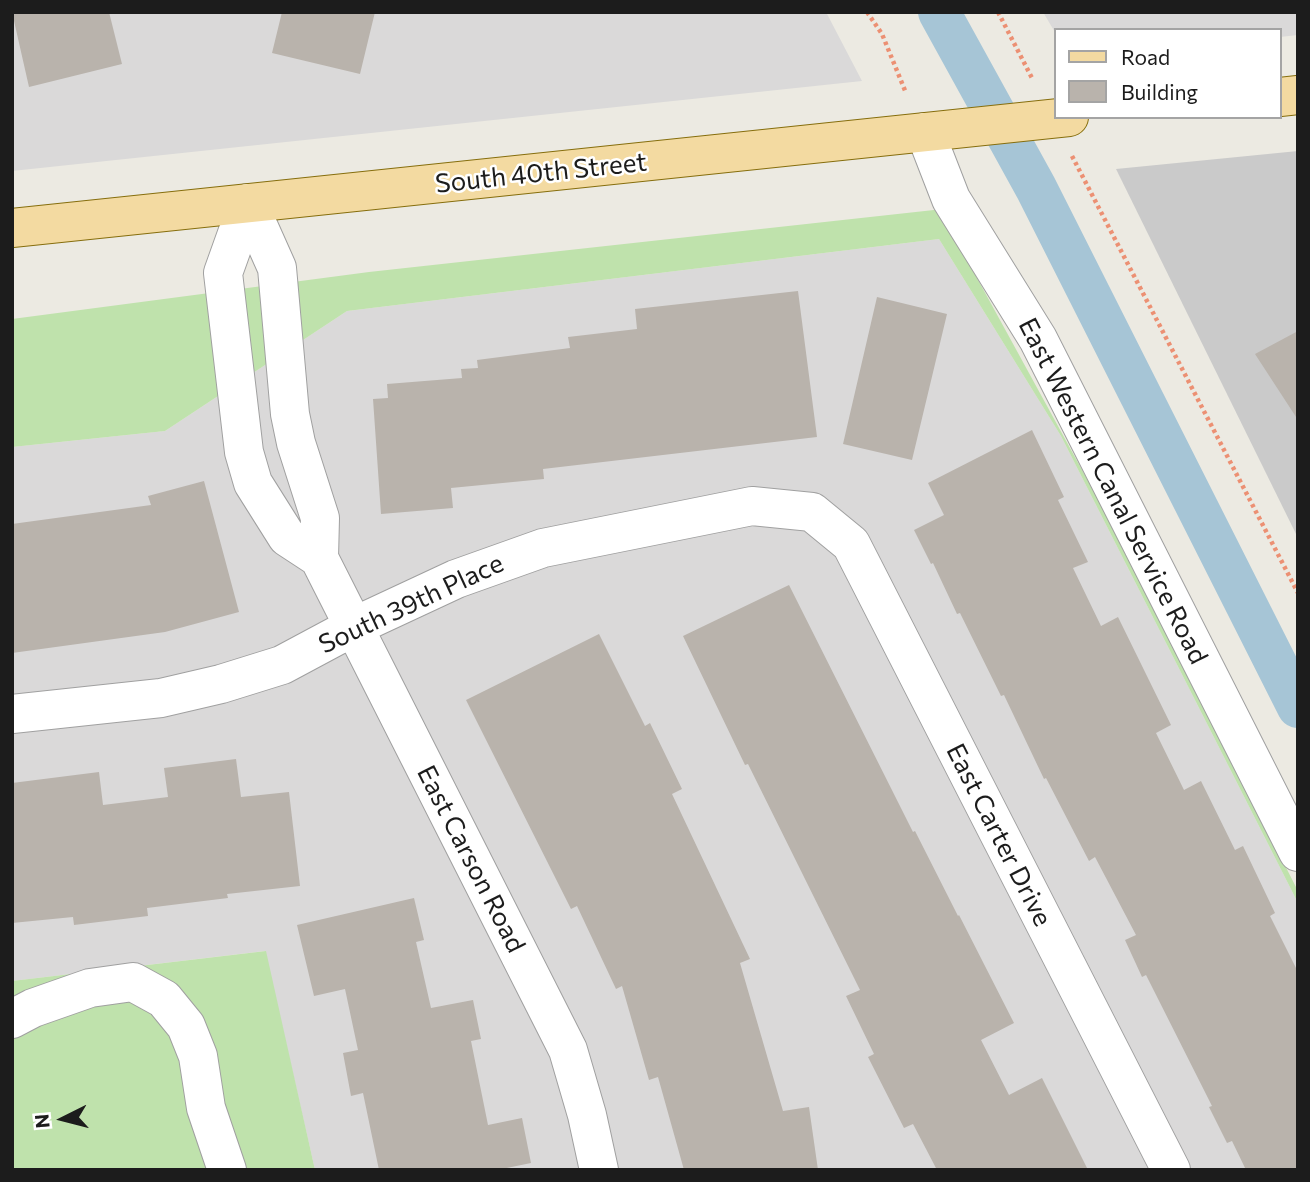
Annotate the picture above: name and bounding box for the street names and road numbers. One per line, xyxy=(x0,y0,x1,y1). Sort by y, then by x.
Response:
street label: South 40th Street xyxy=(434,146,648,200)
street label: East Western Canal Service Road xyxy=(1012,313,1214,669)
street label: South 39th Place xyxy=(314,548,508,660)
street label: East Carter Drive xyxy=(940,739,1058,931)
street label: East Carson Road xyxy=(410,760,532,958)

